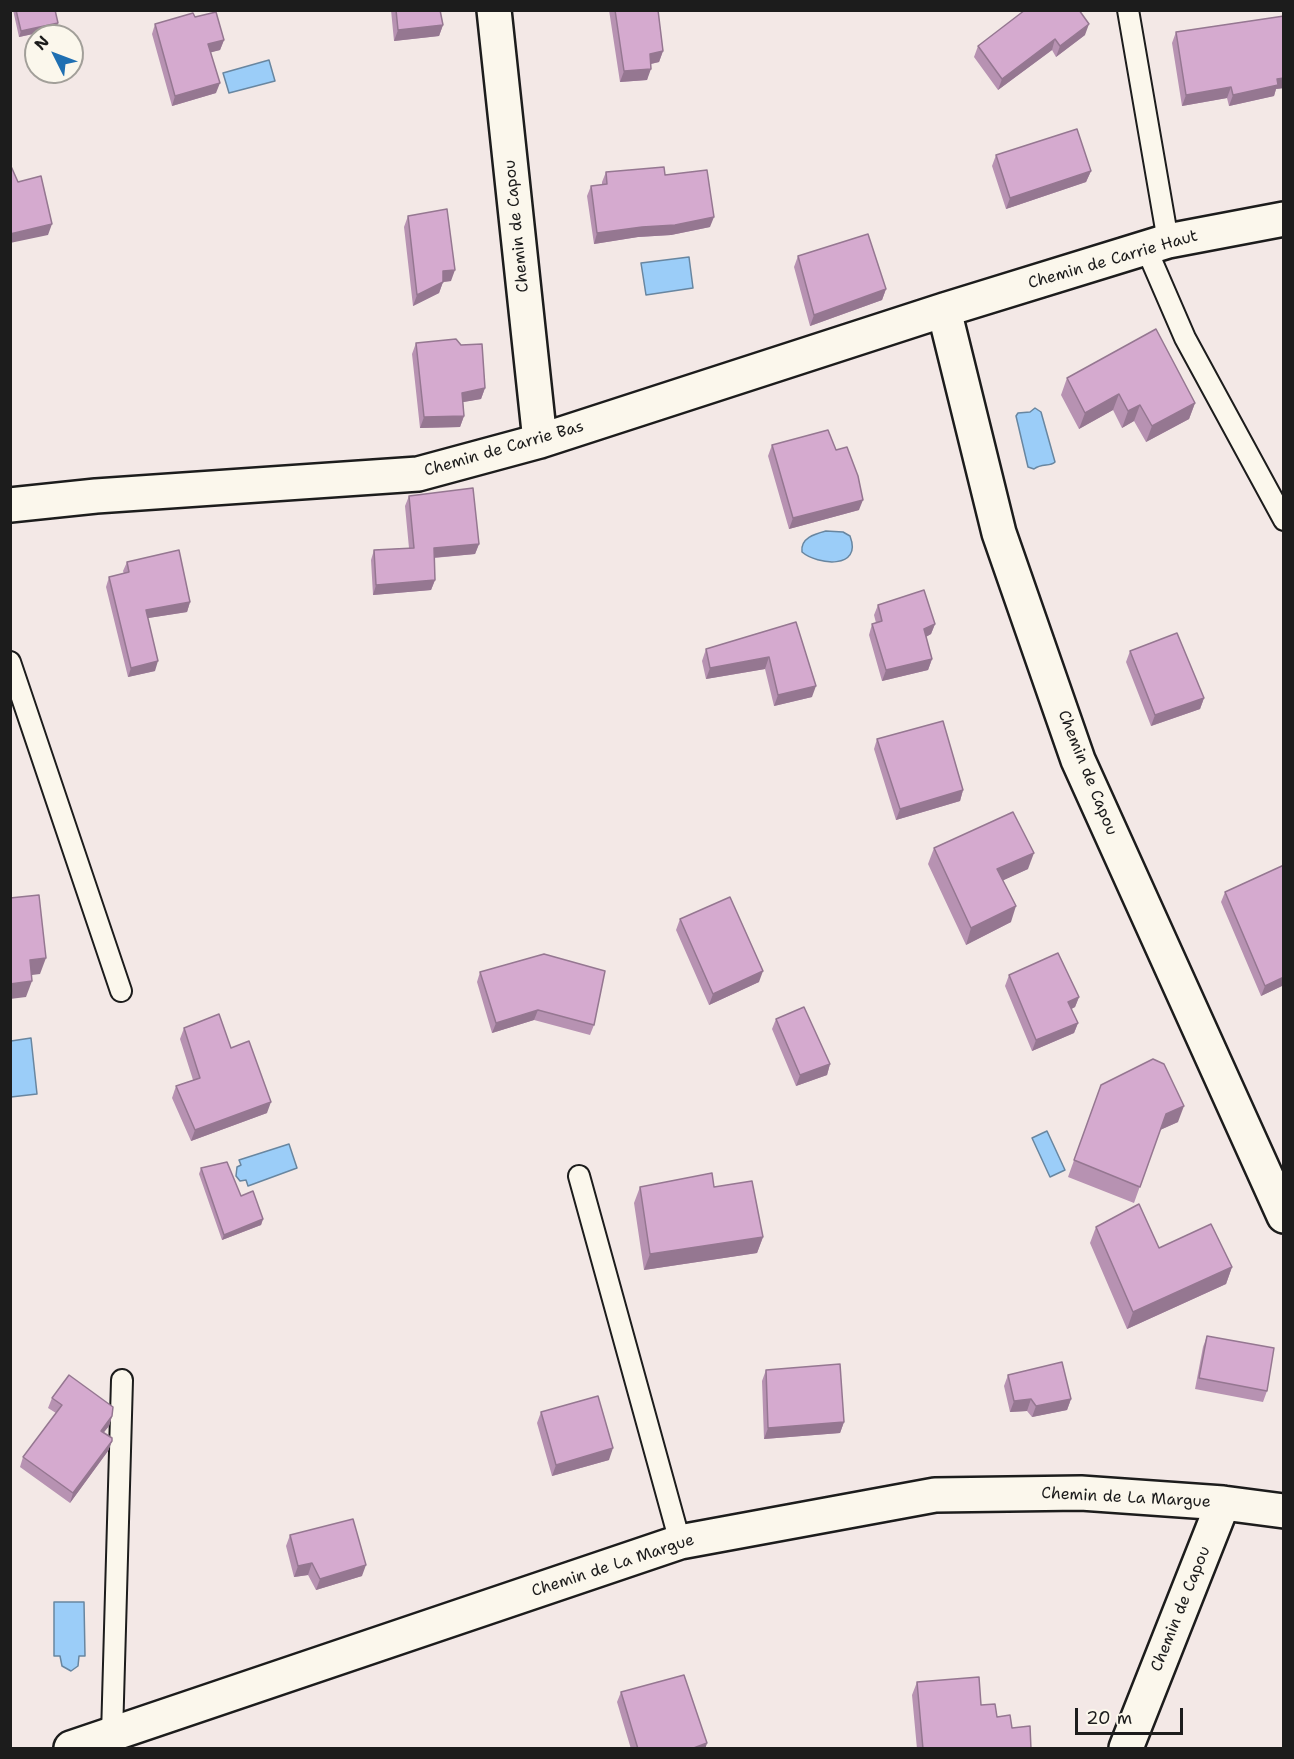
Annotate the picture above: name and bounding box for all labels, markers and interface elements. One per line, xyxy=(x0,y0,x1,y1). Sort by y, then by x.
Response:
north arrow xyxy=(24,24,84,84)
text: N xyxy=(30,31,54,55)
street label: Chemin de Capou xyxy=(500,159,534,293)
street label: Chemin de Carrie Haut xyxy=(1026,227,1200,293)
street label: Chemin de Carrie Bas xyxy=(422,417,586,481)
street label: Chemin de Capou xyxy=(1053,708,1121,838)
street label: Chemin de La Margue xyxy=(1041,1484,1211,1512)
street label: Chemin de La Margue xyxy=(529,1531,697,1601)
street label: Chemin de Capou xyxy=(1147,1544,1215,1674)
scale bar xyxy=(1078,1696,1186,1734)
text: 20 m xyxy=(1086,1706,1132,1730)

